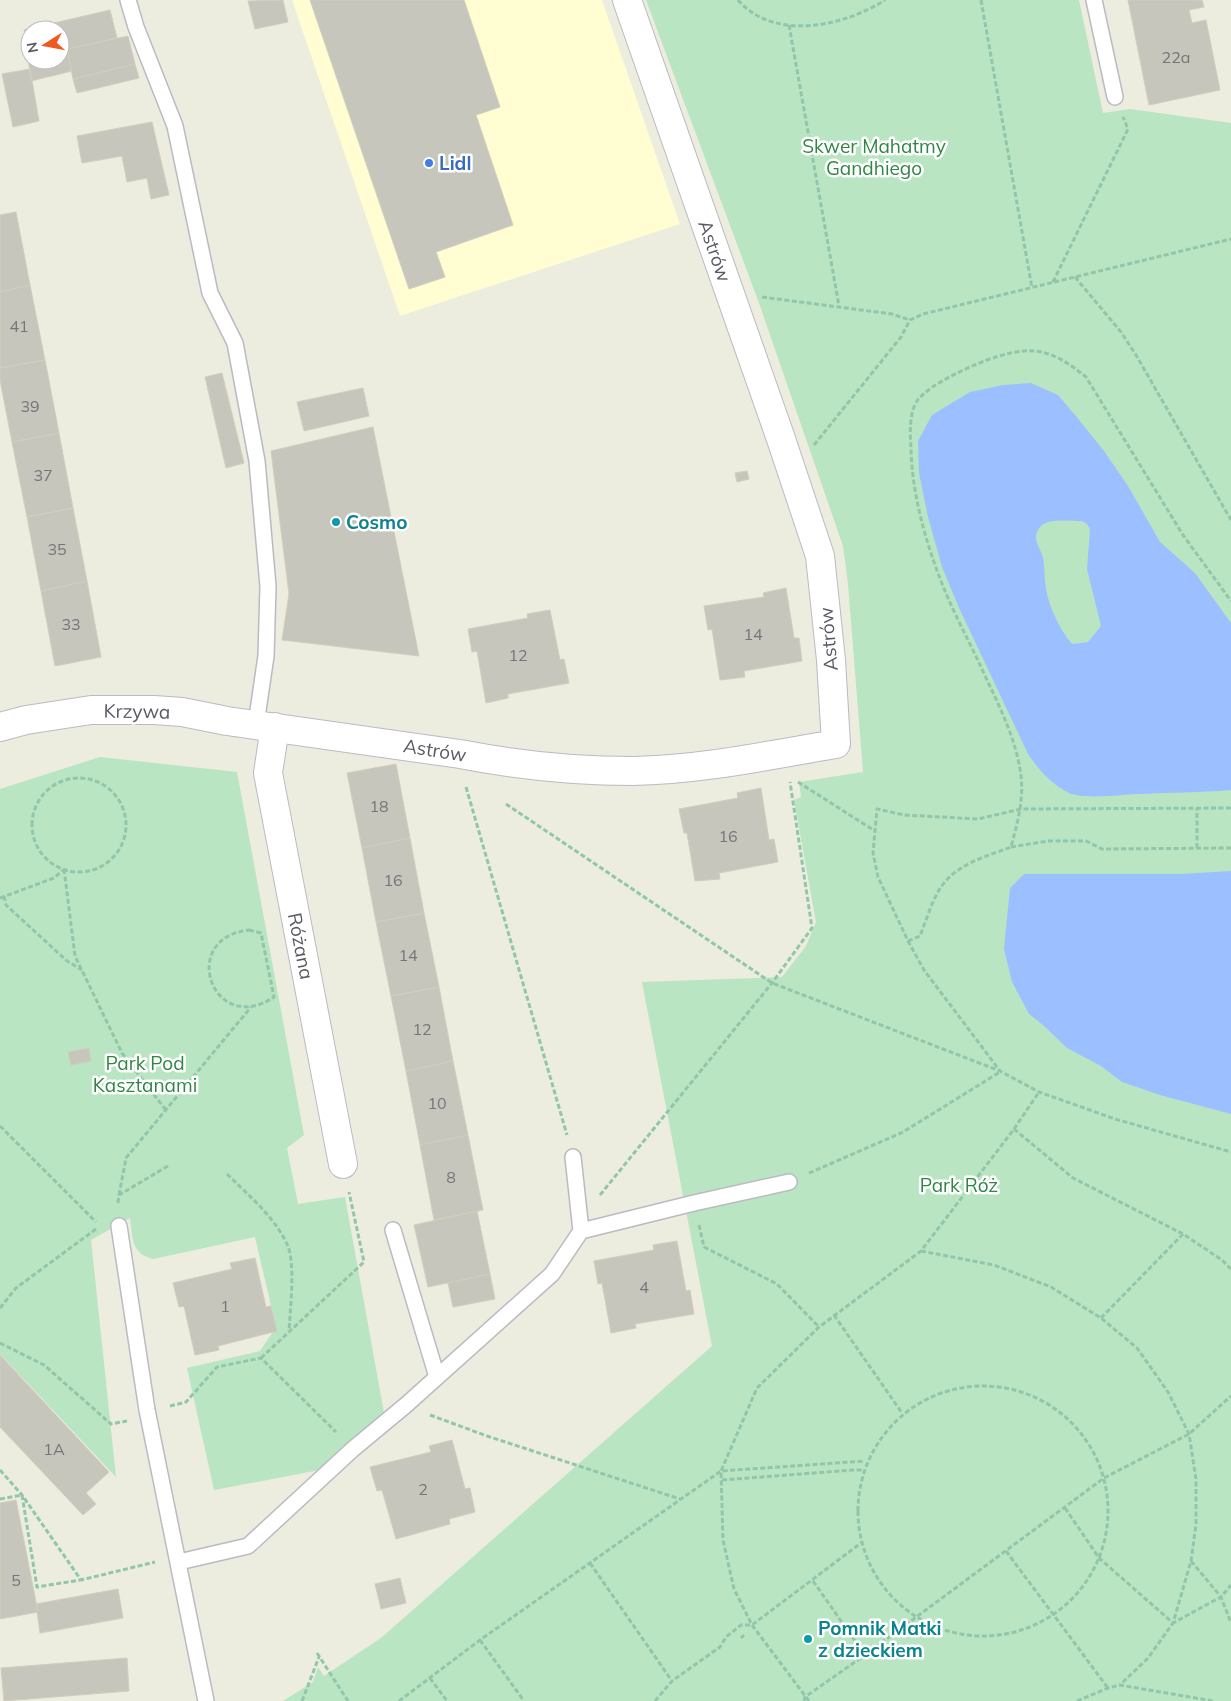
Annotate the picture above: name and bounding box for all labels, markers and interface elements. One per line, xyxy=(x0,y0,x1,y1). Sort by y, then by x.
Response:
north arrow xyxy=(20,20,70,70)
text: N xyxy=(22,41,42,54)
house number: 22a xyxy=(1162,47,1190,67)
park label: Skwer Mahatmy Gandhiego xyxy=(802,134,946,180)
place label: Lidl xyxy=(439,151,471,175)
marker: Lidl xyxy=(423,157,435,169)
street label: Astrów xyxy=(693,217,737,285)
house number: 41 xyxy=(9,316,29,336)
house number: 39 xyxy=(20,396,40,416)
house number: 37 xyxy=(33,465,53,485)
place label: Cosmo xyxy=(346,510,407,534)
marker: Cosmo xyxy=(330,516,342,528)
house number: 35 xyxy=(47,539,67,559)
street label: Astrów xyxy=(813,606,843,672)
house number: 33 xyxy=(61,614,81,634)
house number: 14 xyxy=(743,624,763,644)
house number: 12 xyxy=(508,645,528,665)
street label: Krzywa xyxy=(103,698,171,724)
street label: Astrów xyxy=(402,733,468,767)
house number: 18 xyxy=(369,796,389,816)
house number: 16 xyxy=(718,826,738,846)
house number: 16 xyxy=(383,870,403,890)
street label: Różana xyxy=(283,911,319,981)
house number: 14 xyxy=(398,945,418,965)
house number: 12 xyxy=(412,1019,432,1039)
park label: Park Pod Kasztanami xyxy=(93,1051,197,1097)
house number: 10 xyxy=(427,1093,447,1113)
house number: 8 xyxy=(446,1167,456,1187)
park label: Park Róż xyxy=(920,1173,998,1197)
house number: 4 xyxy=(639,1277,649,1297)
house number: 1 xyxy=(220,1296,230,1316)
house number: 1A xyxy=(43,1439,65,1459)
house number: 2 xyxy=(418,1479,428,1499)
house number: 5 xyxy=(11,1570,21,1590)
place label: Pomnik Matki z dzieckiem xyxy=(818,1616,942,1662)
marker: Pomnik Matki z dzieckiem xyxy=(802,1633,814,1645)

